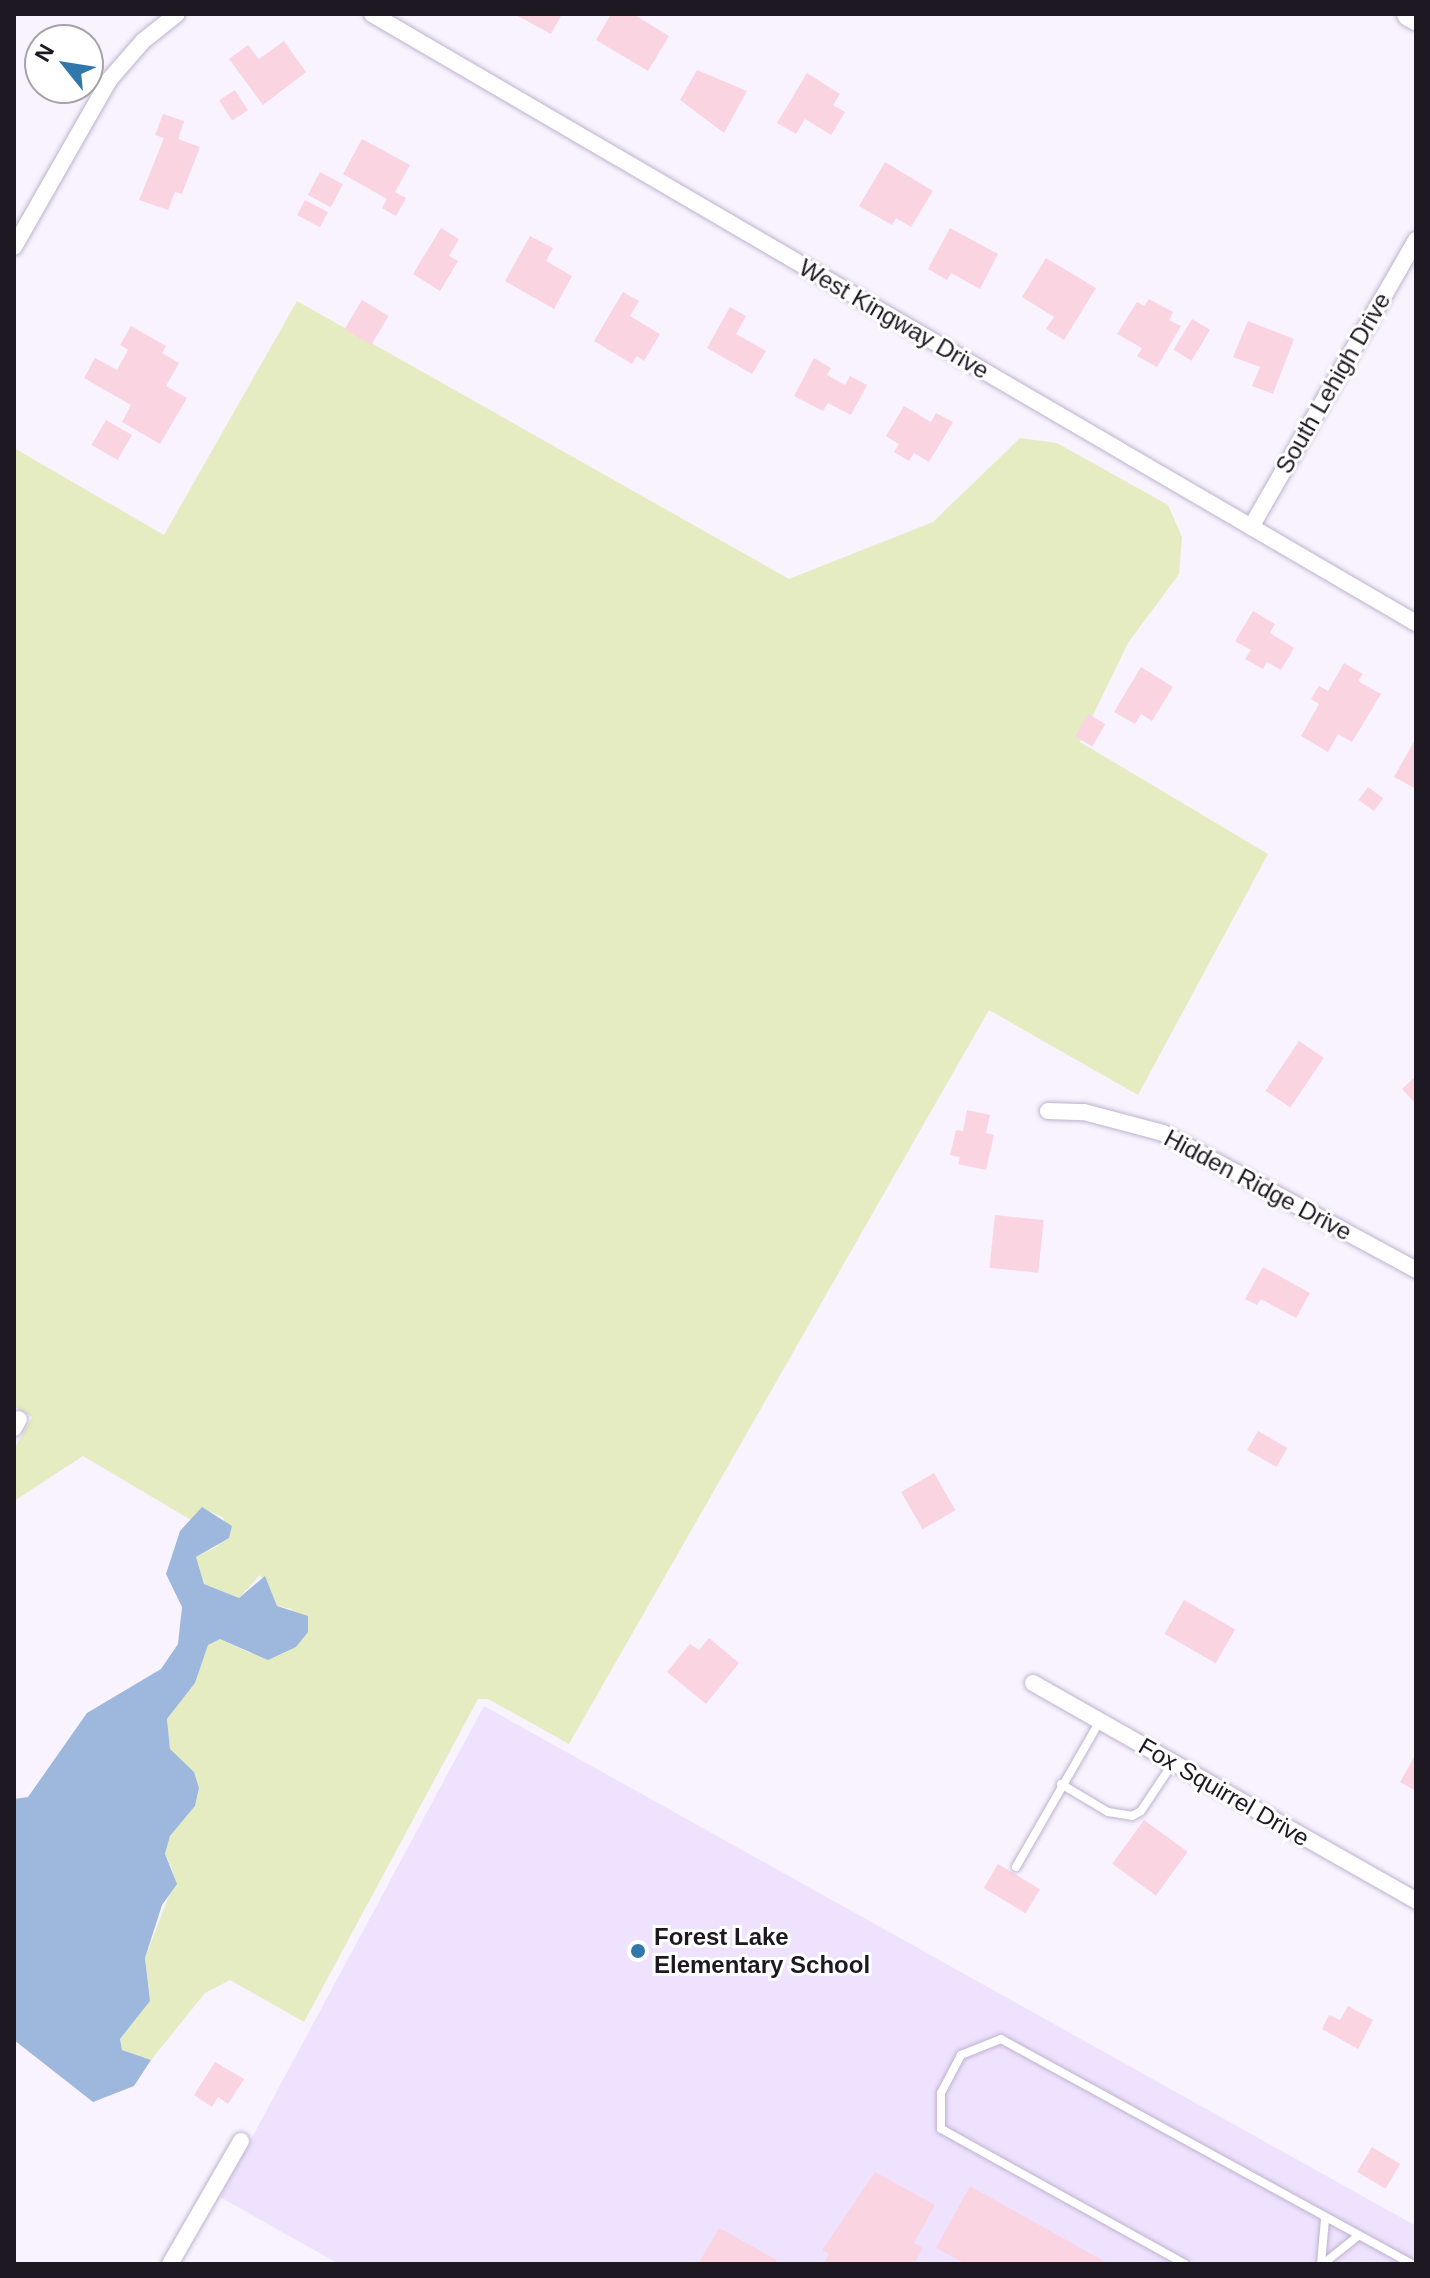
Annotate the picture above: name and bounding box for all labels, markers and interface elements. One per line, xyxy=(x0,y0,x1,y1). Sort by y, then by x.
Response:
north arrow xyxy=(24,24,104,104)
text: N xyxy=(30,40,59,66)
street label: West Kingway Drive xyxy=(794,253,994,385)
street label: South Lehigh Drive xyxy=(1269,287,1397,479)
street label: Hidden Ridge Drive xyxy=(1159,1123,1357,1247)
street label: Fox Squirrel Drive xyxy=(1134,1732,1314,1852)
place label: Forest Lake Elementary School xyxy=(654,1923,870,1979)
marker: Forest Lake Elementary School xyxy=(629,1942,647,1960)

